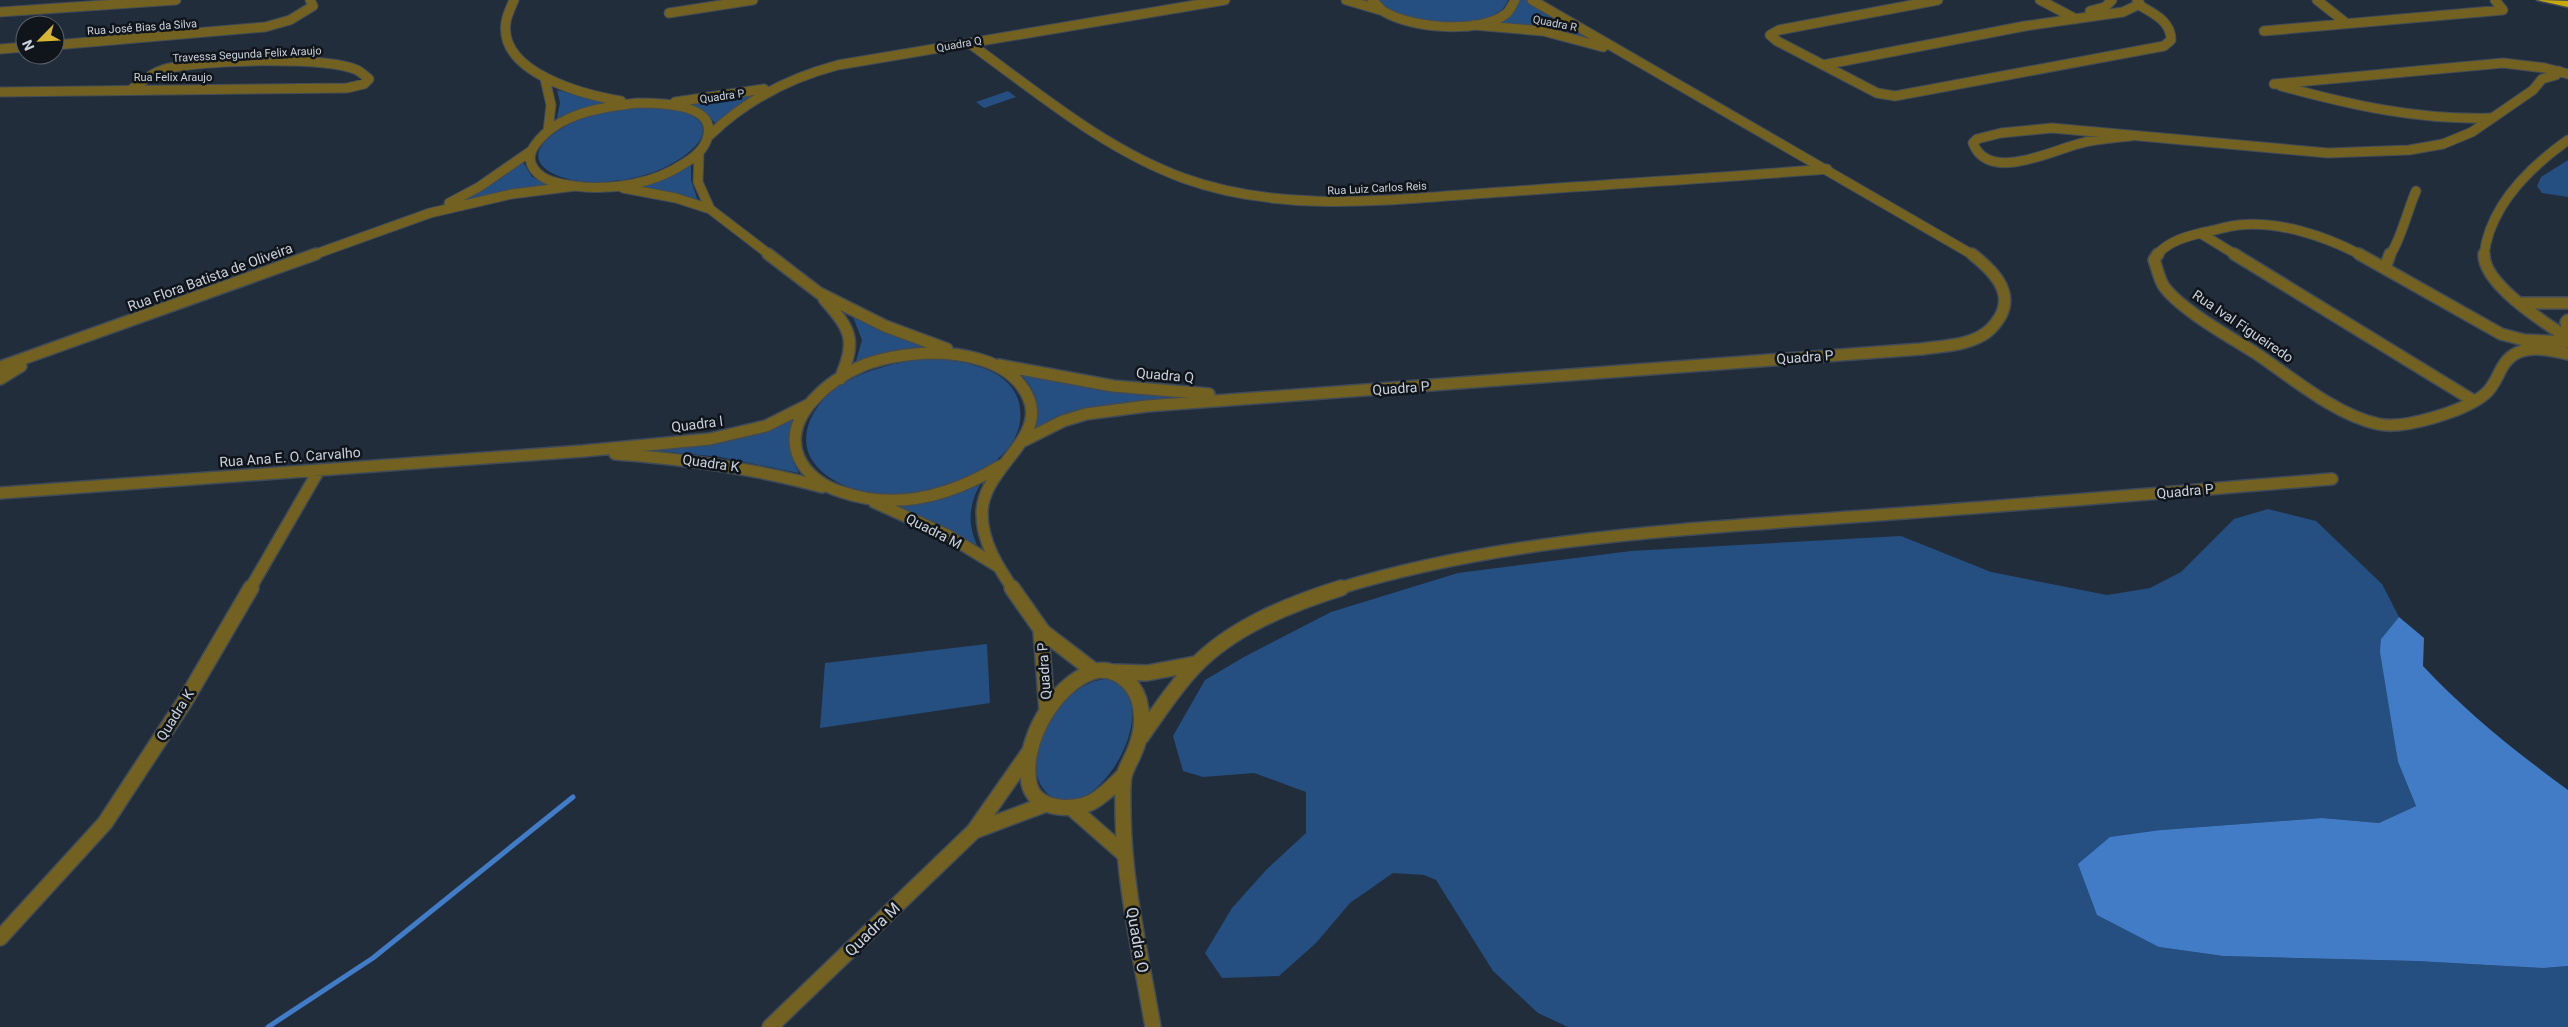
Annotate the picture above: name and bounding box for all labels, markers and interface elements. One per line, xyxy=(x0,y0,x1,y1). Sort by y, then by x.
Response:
street label: Quadra R xyxy=(1532,13,1578,34)
north arrow xyxy=(15,15,65,65)
street label: Rua José Bias da Silva xyxy=(87,17,197,38)
street label: Quadra Q xyxy=(935,34,983,55)
text: N xyxy=(19,38,37,53)
street label: Travessa Segunda Felix Araujo xyxy=(172,44,322,65)
street label: Rua Felix Araujo xyxy=(134,71,212,84)
street label: Quadra P xyxy=(699,87,745,106)
street label: Rua Luiz Carlos Reis xyxy=(1327,179,1427,198)
street label: Rua Flora Batista de Oliveira xyxy=(125,240,295,314)
street label: Rua Ival Figueiredo xyxy=(2190,286,2296,366)
street label: Quadra P xyxy=(1776,347,1834,367)
street label: Quadra Q xyxy=(1135,365,1195,385)
street label: Quadra P xyxy=(1372,378,1430,398)
street label: Quadra l xyxy=(670,413,724,435)
street label: Rua Ana E. O. Carvalho xyxy=(219,444,361,470)
street label: Quadra K xyxy=(682,451,741,475)
street label: Quadra P xyxy=(2156,481,2214,501)
street label: Quadra M xyxy=(903,510,965,552)
street label: Quadra P xyxy=(1034,642,1054,700)
street label: Quadra K xyxy=(153,686,197,743)
street label: Quadra M xyxy=(841,898,904,960)
street label: Quadra O xyxy=(1122,906,1153,974)

